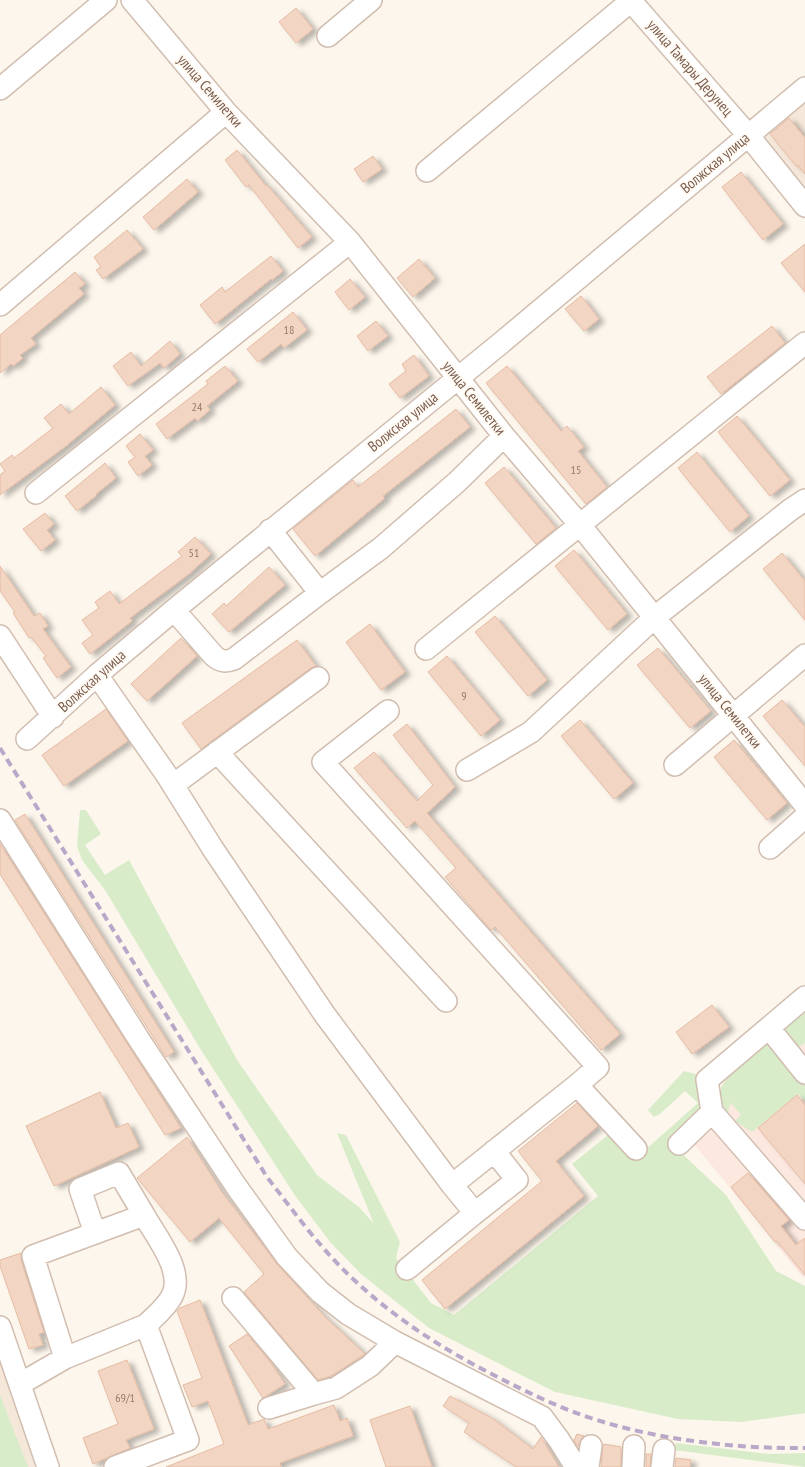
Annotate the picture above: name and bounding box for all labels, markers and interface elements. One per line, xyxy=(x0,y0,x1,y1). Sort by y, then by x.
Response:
street label: улица Тамары Дерунец xyxy=(643,16,738,120)
street label: улица Семилетки xyxy=(174,50,247,131)
street label: Волжская улица xyxy=(676,128,753,197)
house number: 18 xyxy=(284,322,294,337)
street label: улица Семилетки xyxy=(439,357,510,439)
street label: Волжская улица xyxy=(364,388,441,456)
house number: 24 xyxy=(192,399,203,414)
house number: 15 xyxy=(571,462,581,477)
house number: 51 xyxy=(189,545,199,560)
street label: Волжская улица xyxy=(54,645,129,716)
street label: улица Семилетки xyxy=(695,670,766,752)
house number: 9 xyxy=(461,688,467,703)
house number: 69/1 xyxy=(115,1390,135,1405)

